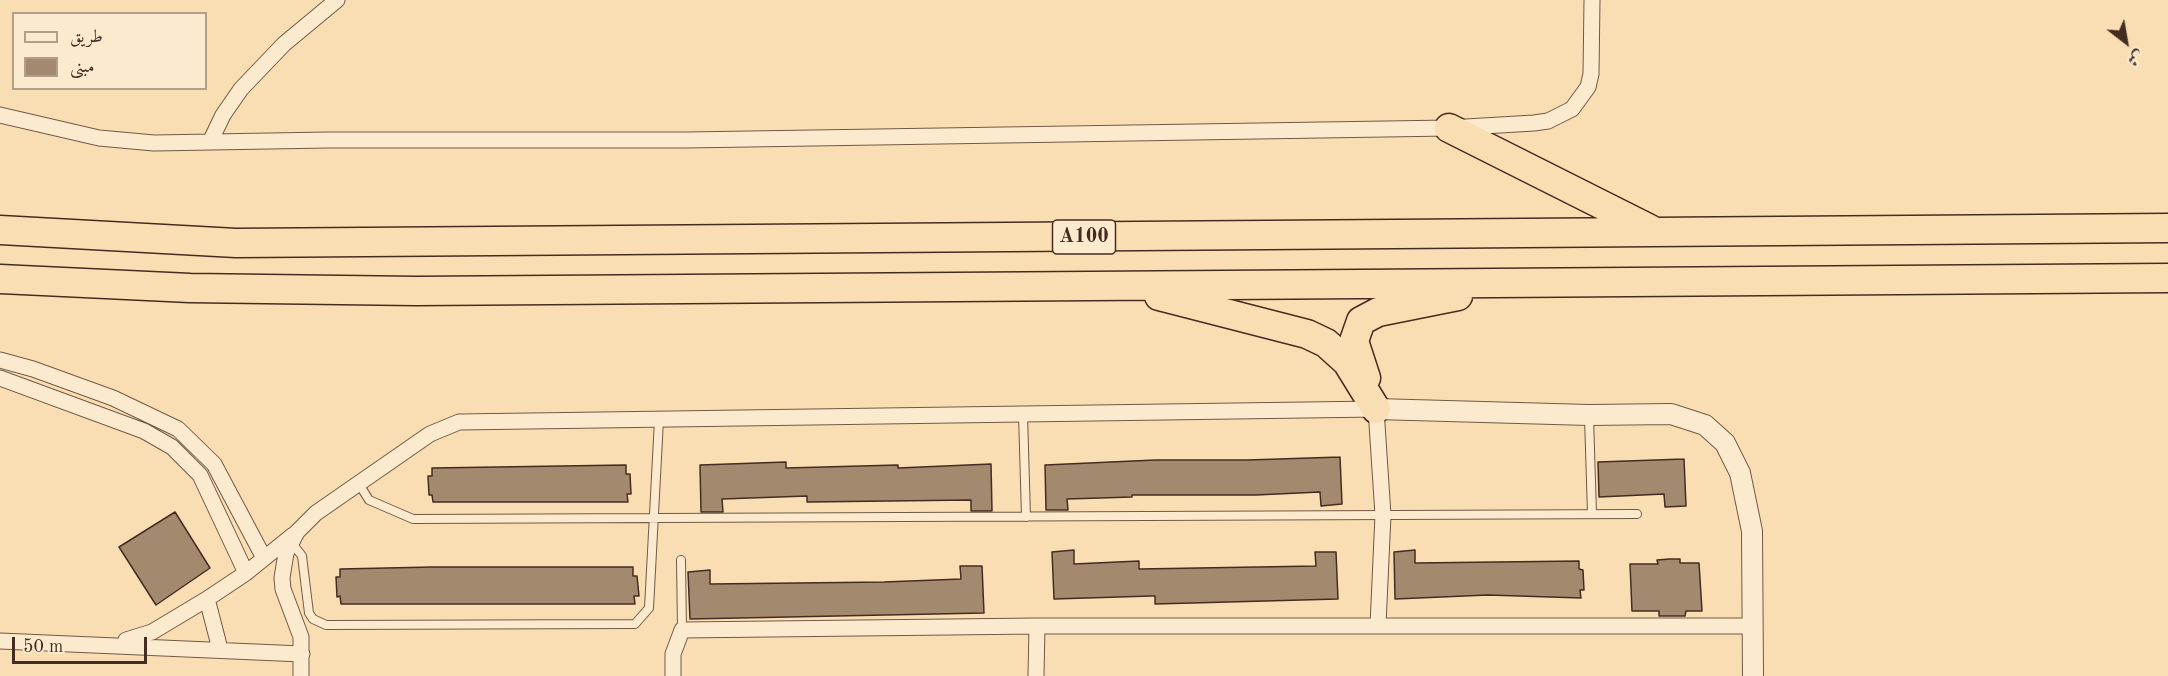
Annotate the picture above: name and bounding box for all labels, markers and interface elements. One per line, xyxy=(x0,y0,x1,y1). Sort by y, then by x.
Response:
legend xyxy=(12,12,207,90)
north arrow xyxy=(2096,12,2156,72)
text: طريق xyxy=(70,28,103,46)
text: ش xyxy=(2124,46,2146,68)
text: مبنى xyxy=(70,58,95,76)
road number: A100 xyxy=(1052,220,1116,254)
scale bar xyxy=(15,625,150,663)
text: 50 m xyxy=(23,638,63,656)

